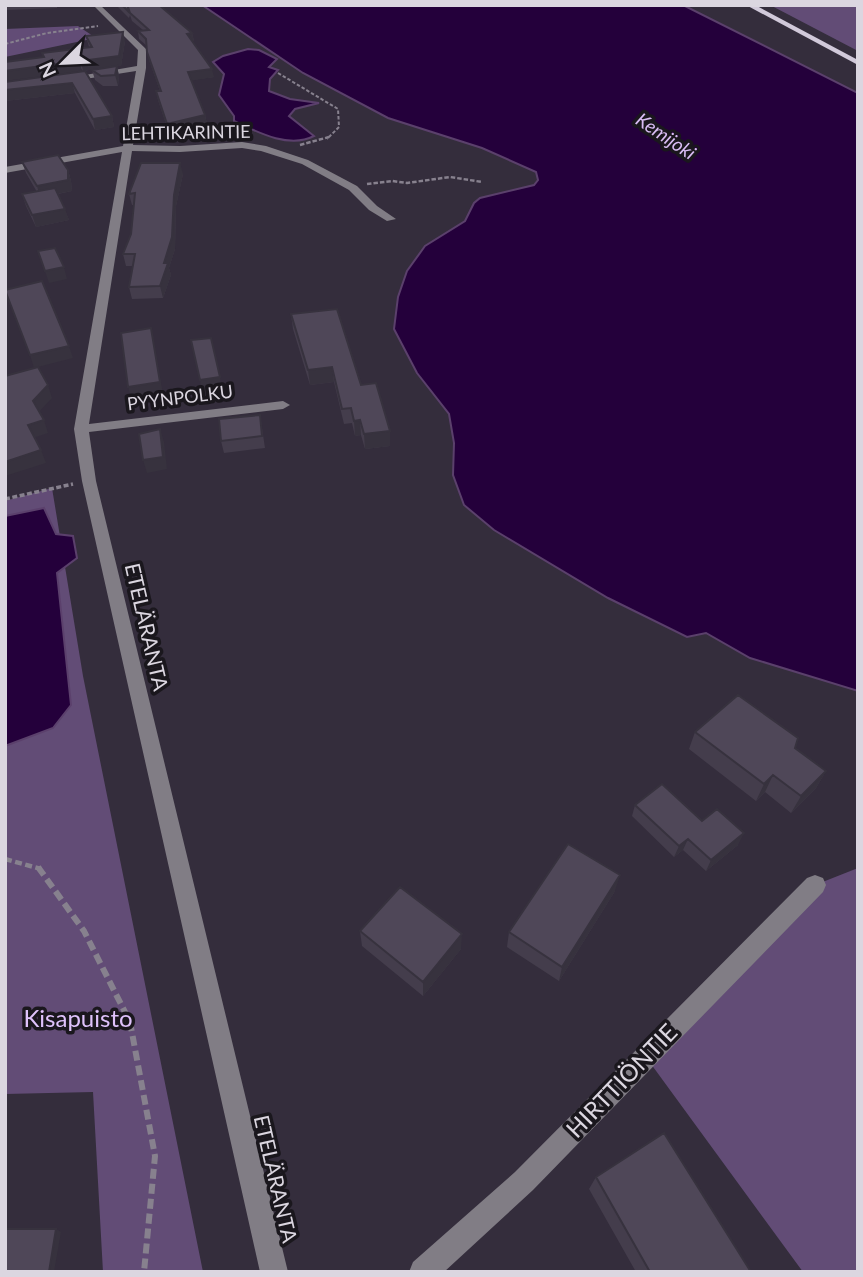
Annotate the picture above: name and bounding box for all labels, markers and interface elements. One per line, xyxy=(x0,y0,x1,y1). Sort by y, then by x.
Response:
north arrow xyxy=(28,28,98,98)
text: N xyxy=(34,59,60,81)
water label: Kemijoki xyxy=(632,107,701,164)
street label: LEHTIKARINTIE xyxy=(121,120,251,144)
street label: PYYNPOLKU xyxy=(126,380,234,414)
street label: ETELÄRANTA xyxy=(121,560,174,694)
park label: Kisapuisto xyxy=(23,1003,133,1032)
street label: HIRTTIÖNTIE xyxy=(559,1017,682,1143)
street label: ETELÄRANTA xyxy=(250,1112,303,1246)

